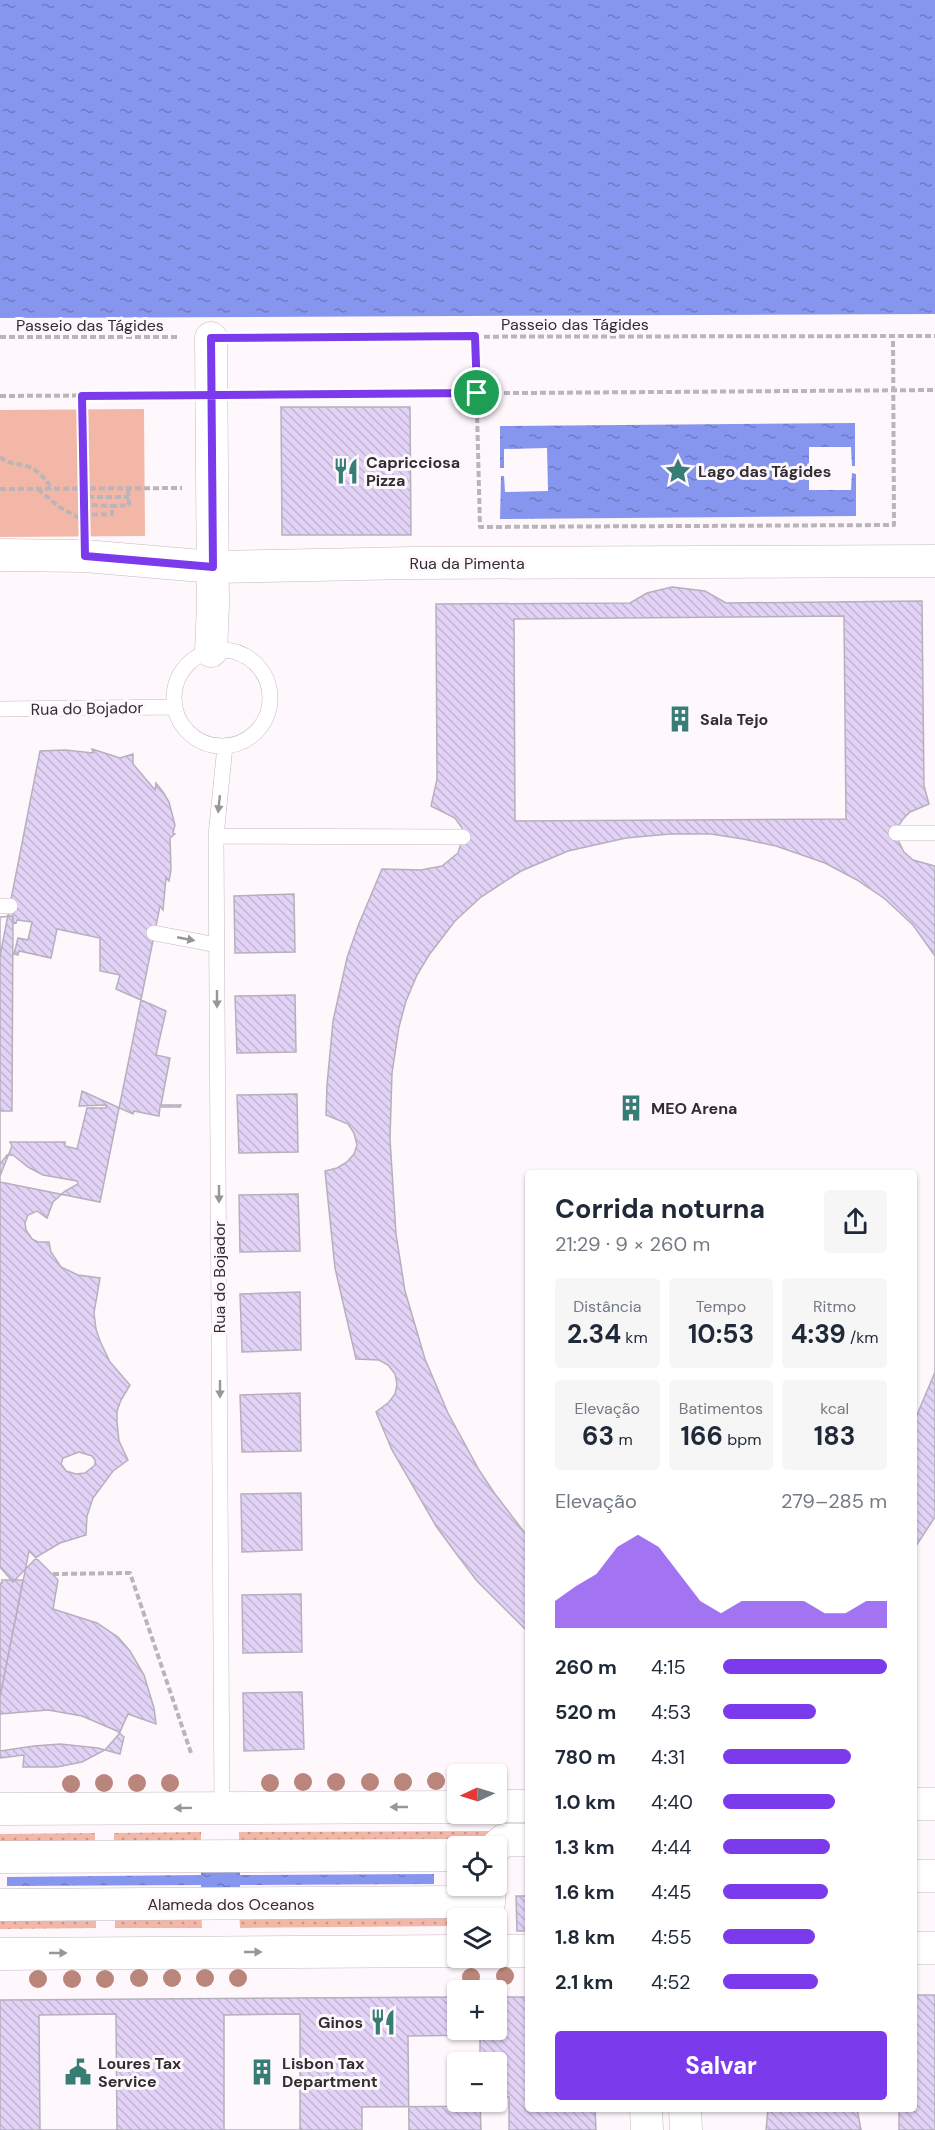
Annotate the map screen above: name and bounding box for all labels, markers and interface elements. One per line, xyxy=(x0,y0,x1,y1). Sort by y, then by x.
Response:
street label: Passeio das Tágides xyxy=(501,314,649,335)
street label: Passeio das Tágides xyxy=(16,315,164,336)
pin xyxy=(451,367,502,418)
icon: arrive xyxy=(460,376,493,409)
place label: Capricciosa Pizza xyxy=(366,452,460,491)
restaurant icon: Capricciosa Pizza xyxy=(331,456,361,486)
place icon: Lago das Tágides xyxy=(663,456,693,486)
place label: Lago das Tágides xyxy=(698,461,831,482)
street label: Rua da Pimenta xyxy=(409,553,525,574)
street label: Rua do Bojador xyxy=(31,697,144,720)
building icon: Sala Tejo xyxy=(665,704,695,734)
place label: Sala Tejo xyxy=(700,709,768,730)
one-way arrow xyxy=(214,795,224,814)
one-way arrow xyxy=(176,935,195,944)
one-way arrow xyxy=(212,990,222,1009)
building icon: MEO Arena xyxy=(616,1093,646,1123)
place label: MEO Arena xyxy=(651,1098,737,1119)
one-way arrow xyxy=(214,1185,223,1204)
button: share xyxy=(824,1190,887,1253)
text: Corrida noturna xyxy=(555,1191,765,1226)
street label: Rua do Bojador xyxy=(209,1221,230,1333)
text: 21:29 · 9 × 260 m xyxy=(555,1231,710,1257)
text: Distância xyxy=(573,1296,642,1317)
text: Tempo xyxy=(696,1296,746,1317)
text: Ritmo xyxy=(813,1296,856,1317)
text: 2.34 xyxy=(567,1317,621,1351)
text: 10:53 xyxy=(688,1317,754,1351)
text: 4:39 xyxy=(791,1317,846,1351)
text: km xyxy=(621,1327,648,1348)
text: /km xyxy=(846,1327,879,1348)
one-way arrow xyxy=(215,1380,225,1399)
text: Elevação xyxy=(575,1398,640,1419)
text: Batimentos xyxy=(679,1398,763,1419)
text: kcal xyxy=(820,1398,849,1419)
text: 63 xyxy=(582,1419,614,1453)
text: 166 xyxy=(681,1419,723,1453)
text: 183 xyxy=(814,1419,855,1453)
text: m xyxy=(614,1429,633,1450)
text: bpm xyxy=(723,1429,761,1450)
text: Elevação xyxy=(555,1488,637,1514)
text: 279–285 m xyxy=(781,1488,887,1514)
text: 260 m xyxy=(555,1654,617,1680)
text: 4:15 xyxy=(651,1654,686,1680)
text: 520 m xyxy=(555,1699,616,1725)
text: 4:53 xyxy=(651,1699,691,1725)
text: 780 m xyxy=(555,1744,616,1770)
text: 4:31 xyxy=(651,1744,685,1770)
north arrow xyxy=(447,1764,507,1824)
map controls xyxy=(447,1764,507,2112)
text: 1.0 km xyxy=(555,1789,616,1815)
text: 4:40 xyxy=(651,1789,693,1815)
one-way arrow xyxy=(390,1802,409,1812)
one-way arrow xyxy=(174,1803,193,1813)
text: 1.3 km xyxy=(555,1834,614,1860)
text: 4:44 xyxy=(651,1834,691,1860)
button: locate xyxy=(447,1836,507,1896)
text: 1.6 km xyxy=(555,1879,614,1905)
text: 4:45 xyxy=(651,1879,692,1905)
street label: Alameda dos Oceanos xyxy=(147,1894,315,1915)
button: layers xyxy=(447,1908,507,1968)
text: 1.8 km xyxy=(555,1924,615,1950)
text: 4:55 xyxy=(651,1924,692,1950)
one-way arrow xyxy=(244,1947,263,1957)
one-way arrow xyxy=(49,1948,68,1958)
text: 2.1 km xyxy=(555,1969,613,1995)
text: 4:52 xyxy=(651,1969,691,1995)
button: + xyxy=(447,1980,507,2040)
restaurant icon: Ginos xyxy=(368,2007,398,2037)
place label: Ginos xyxy=(318,2012,363,2033)
button: Salvar xyxy=(555,2031,887,2100)
button: − xyxy=(447,2052,507,2112)
place label: Loures Tax Service xyxy=(98,2053,181,2092)
place label: Lisbon Tax Department xyxy=(282,2053,378,2092)
public building icon: Loures Tax Service xyxy=(63,2057,93,2087)
building icon: Lisbon Tax Department xyxy=(247,2057,277,2087)

